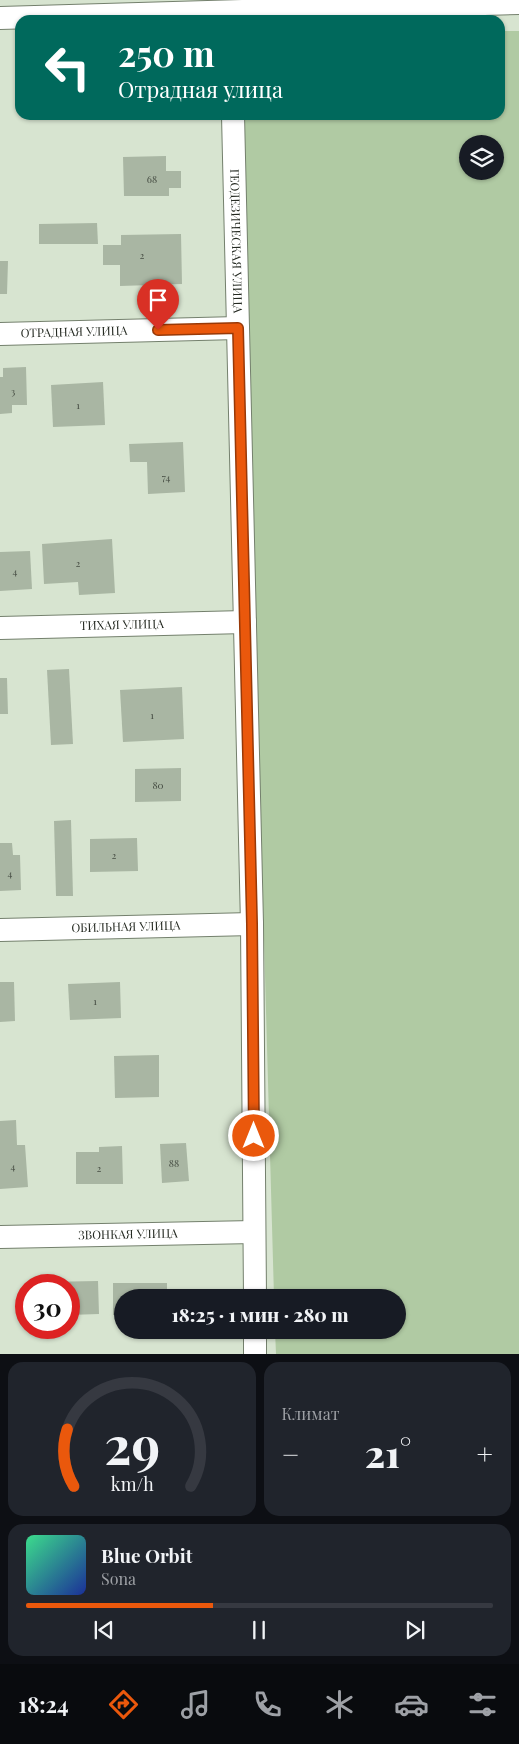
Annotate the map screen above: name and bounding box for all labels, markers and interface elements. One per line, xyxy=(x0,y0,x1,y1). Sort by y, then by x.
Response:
text: 250 m xyxy=(118,29,215,76)
icon: left xyxy=(35,35,100,100)
text: Отрадная улица xyxy=(118,74,283,104)
map controls xyxy=(459,135,504,180)
button: layers xyxy=(459,135,504,180)
street label: ГЕОДЕЗИЧЕСКАЯ УЛИЦА xyxy=(227,169,247,314)
house number: 68 xyxy=(147,172,157,186)
house number: 2 xyxy=(140,248,145,262)
pin xyxy=(137,279,179,330)
icon: arrive xyxy=(144,286,172,314)
street label: ОТРАДНАЯ УЛИЦА xyxy=(20,322,128,340)
house number: 3 xyxy=(11,384,16,398)
house number: 1 xyxy=(76,398,80,412)
house number: 74 xyxy=(162,470,170,484)
house number: 2 xyxy=(76,556,81,570)
house number: 4 xyxy=(13,564,18,578)
street label: ТИХАЯ УЛИЦА xyxy=(80,615,165,633)
house number: 1 xyxy=(150,708,154,722)
house number: 80 xyxy=(152,778,164,792)
house number: 2 xyxy=(112,848,117,862)
house number: 4 xyxy=(8,866,13,880)
street label: ОБИЛЬНАЯ УЛИЦА xyxy=(71,917,181,935)
house number: 1 xyxy=(93,994,97,1008)
position arrow xyxy=(227,1109,279,1161)
house number: 88 xyxy=(169,1156,179,1170)
house number: 4 xyxy=(11,1159,16,1173)
house number: 2 xyxy=(97,1161,102,1175)
street label: ЗВОНКАЯ УЛИЦА xyxy=(78,1224,178,1242)
speed limit sign: 30 xyxy=(15,1274,80,1339)
text: 18:25 · 1 мин · 280 m xyxy=(172,1301,348,1327)
text: Климат xyxy=(282,1403,340,1424)
text: 29 xyxy=(104,1409,160,1478)
text: 21° xyxy=(365,1427,411,1478)
text: − xyxy=(282,1435,300,1472)
text: + xyxy=(477,1435,493,1472)
text: km/h xyxy=(110,1472,154,1495)
text: Blue Orbit xyxy=(101,1542,192,1568)
text: Sona xyxy=(101,1568,136,1589)
icon: previous xyxy=(90,1616,118,1644)
icon: pause xyxy=(245,1616,273,1644)
icon: next xyxy=(401,1616,429,1644)
icon: directions xyxy=(106,1687,141,1722)
icon: music xyxy=(178,1687,213,1722)
icon: phone xyxy=(250,1687,285,1722)
icon: climate xyxy=(322,1687,357,1722)
icon: car xyxy=(394,1687,429,1722)
icon: filters xyxy=(465,1687,500,1722)
text: 18:24 xyxy=(18,1689,69,1719)

